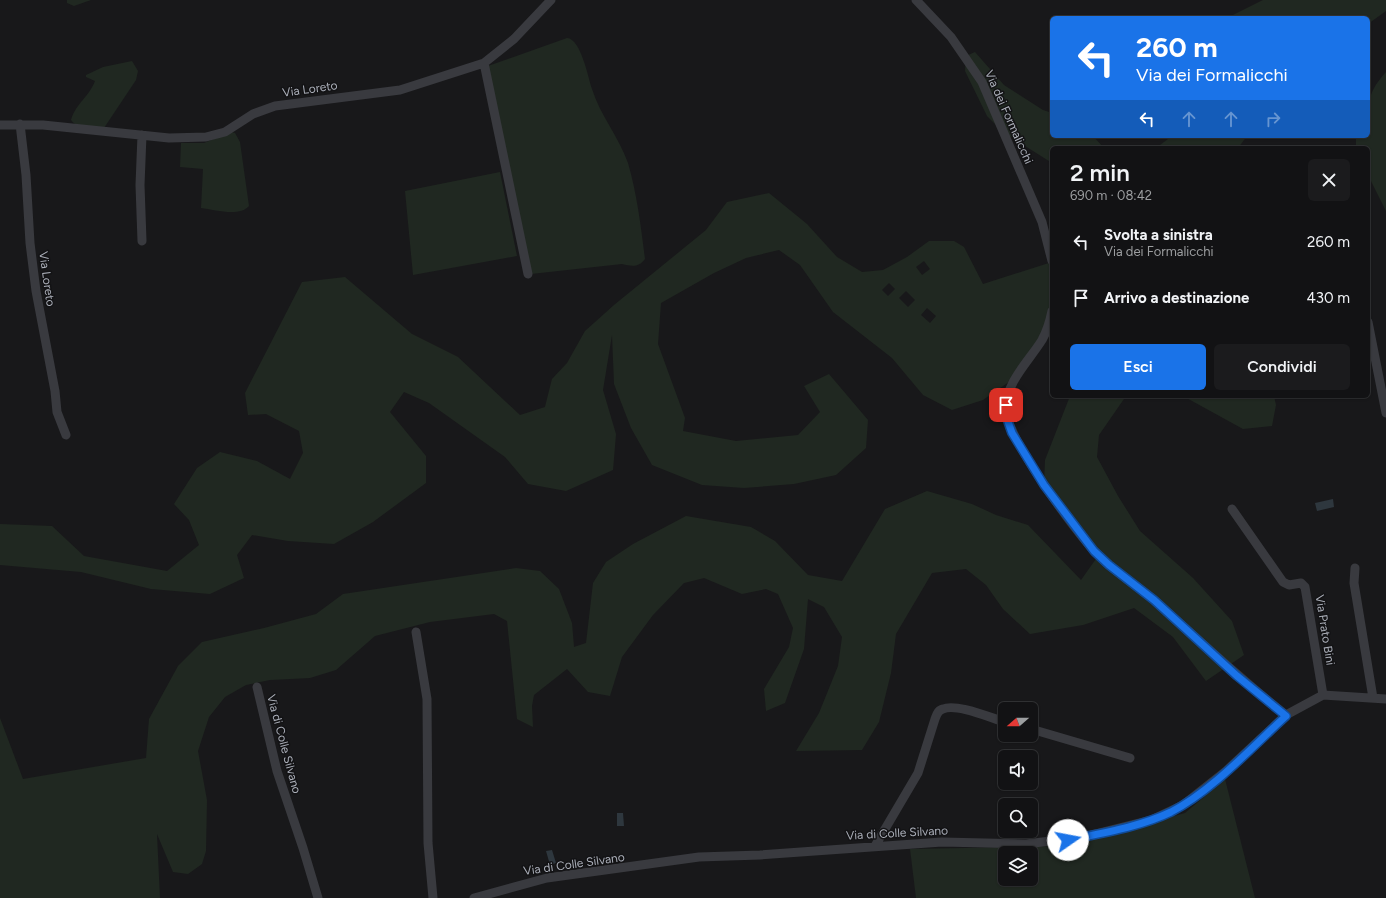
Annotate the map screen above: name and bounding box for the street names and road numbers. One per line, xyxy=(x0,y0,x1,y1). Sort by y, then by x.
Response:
street label: Via dei Formalicchi xyxy=(982,68,1036,166)
street label: Via Loreto xyxy=(282,78,338,100)
street label: Via Loreto xyxy=(36,251,58,307)
street label: Via Prato Bini xyxy=(1313,594,1337,666)
street label: Via di Colle Silvano xyxy=(264,693,304,795)
street label: Via di Colle Silvano xyxy=(846,823,948,843)
street label: Via di Colle Silvano xyxy=(522,850,626,878)

